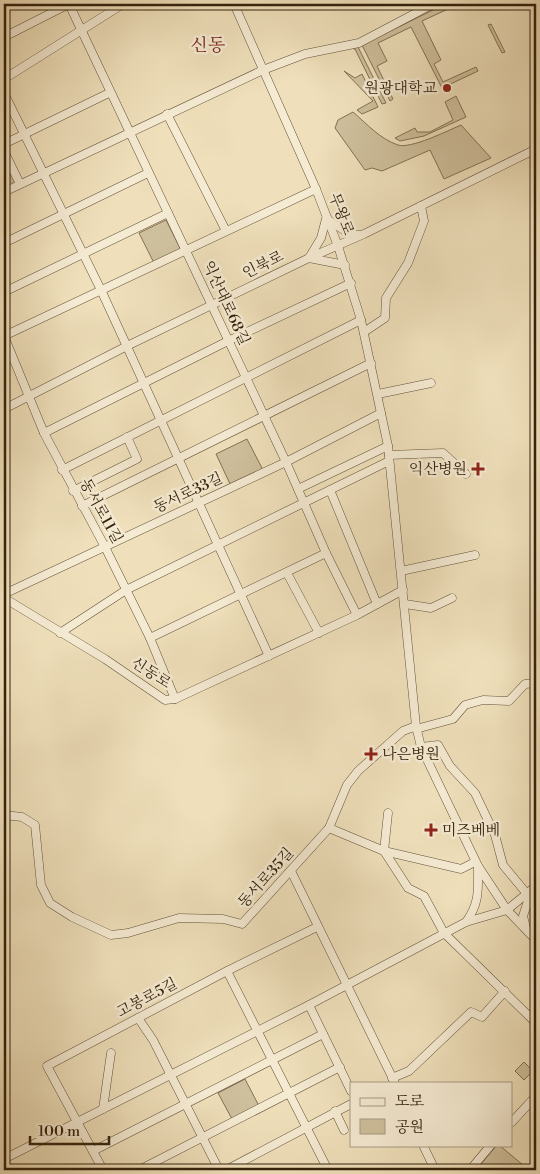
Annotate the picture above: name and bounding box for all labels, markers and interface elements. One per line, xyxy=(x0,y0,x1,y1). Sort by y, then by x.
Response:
district label: 신동 xyxy=(191,34,225,57)
place label: 원광대학교 xyxy=(365,79,438,98)
marker: 원광대학교 xyxy=(441,82,453,94)
street label: 무왕로 xyxy=(324,190,358,238)
street label: 인북로 xyxy=(239,247,287,283)
street label: 익산대로68길 xyxy=(198,258,254,348)
place label: 익산병원 xyxy=(409,460,467,479)
marker: 익산병원 xyxy=(471,462,485,476)
street label: 동서로33길 xyxy=(150,469,226,517)
street label: 동서로11길 xyxy=(75,475,127,547)
street label: 신동로 xyxy=(128,653,175,693)
place label: 나은병원 xyxy=(382,745,440,764)
marker: 나은병원 xyxy=(364,747,378,761)
place label: 미즈베베 xyxy=(442,821,500,840)
marker: 미즈베베 xyxy=(424,823,438,837)
street label: 동서로35길 xyxy=(234,844,298,912)
street label: 고봉로5길 xyxy=(113,974,181,1022)
legend xyxy=(350,1082,512,1146)
text: 도로 xyxy=(395,1092,424,1111)
scale bar xyxy=(30,1114,109,1146)
text: 공원 xyxy=(395,1118,424,1137)
text: 100 m xyxy=(38,1122,80,1141)

